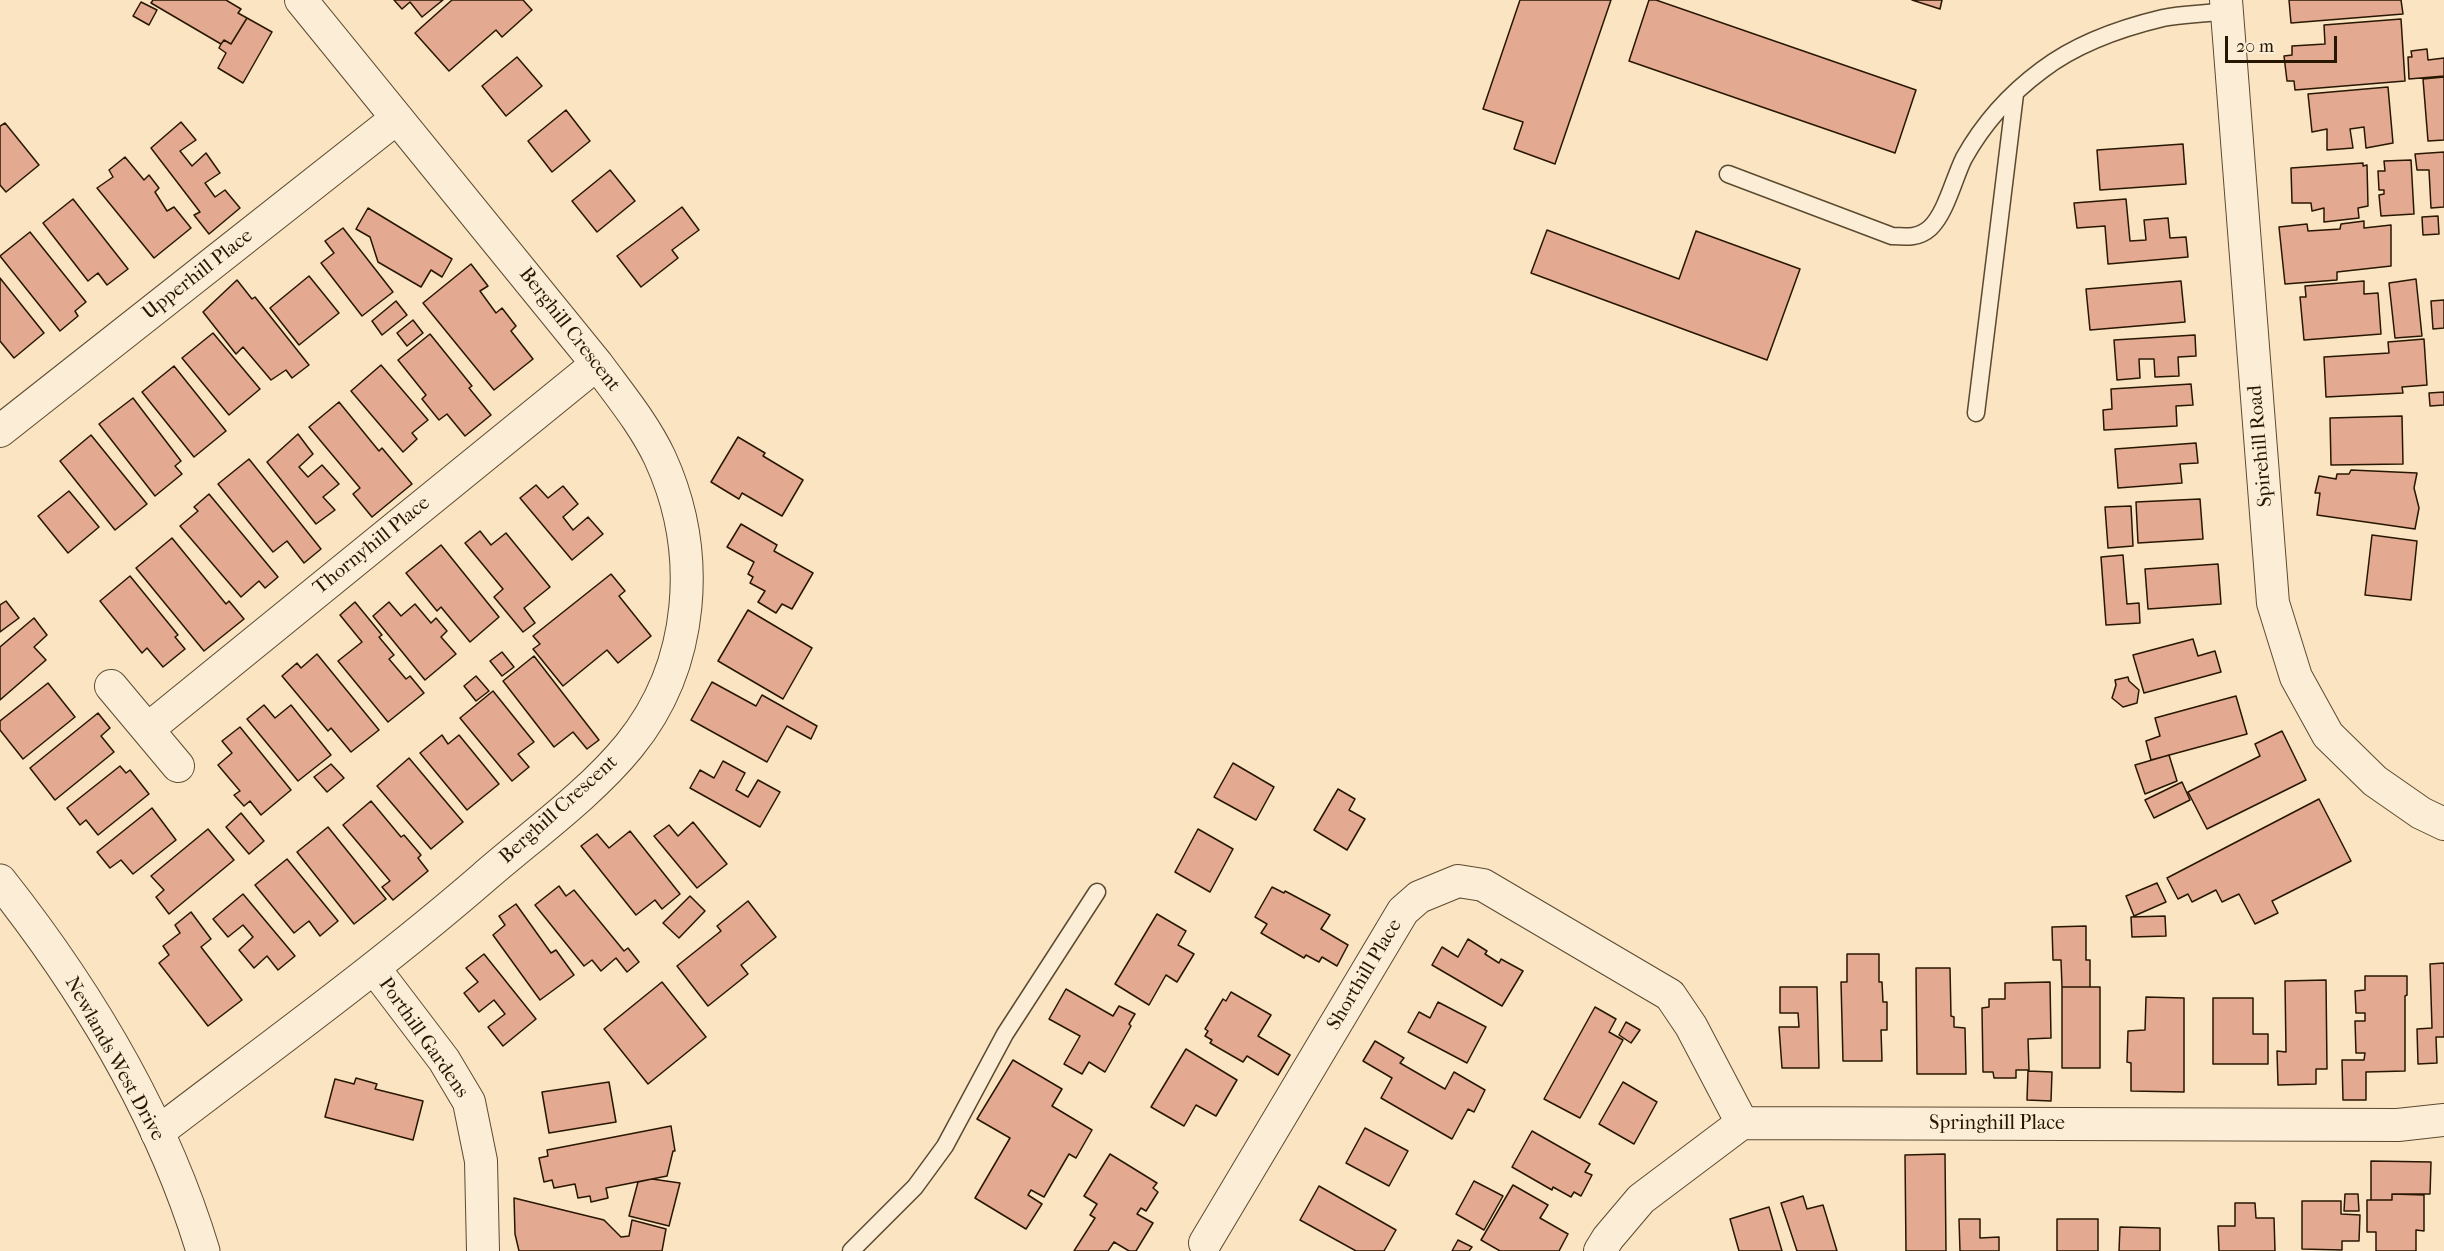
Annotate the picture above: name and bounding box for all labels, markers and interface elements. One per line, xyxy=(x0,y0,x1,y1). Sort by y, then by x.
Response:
scale bar xyxy=(2228,24,2340,62)
text: 20 m xyxy=(2236,36,2274,57)
street label: Upperhill Place xyxy=(138,224,258,326)
street label: Berghill Crescent xyxy=(513,263,625,397)
street label: Spirehill Road xyxy=(2244,384,2278,508)
street label: Thornyhill Place xyxy=(309,492,435,600)
street label: Berghill Crescent xyxy=(495,751,623,869)
street label: Shorthill Place xyxy=(1322,915,1408,1035)
street label: Newlands West Drive xyxy=(59,973,169,1145)
street label: Porthill Gardens xyxy=(373,973,473,1103)
street label: Springhill Place xyxy=(1929,1112,2065,1136)

